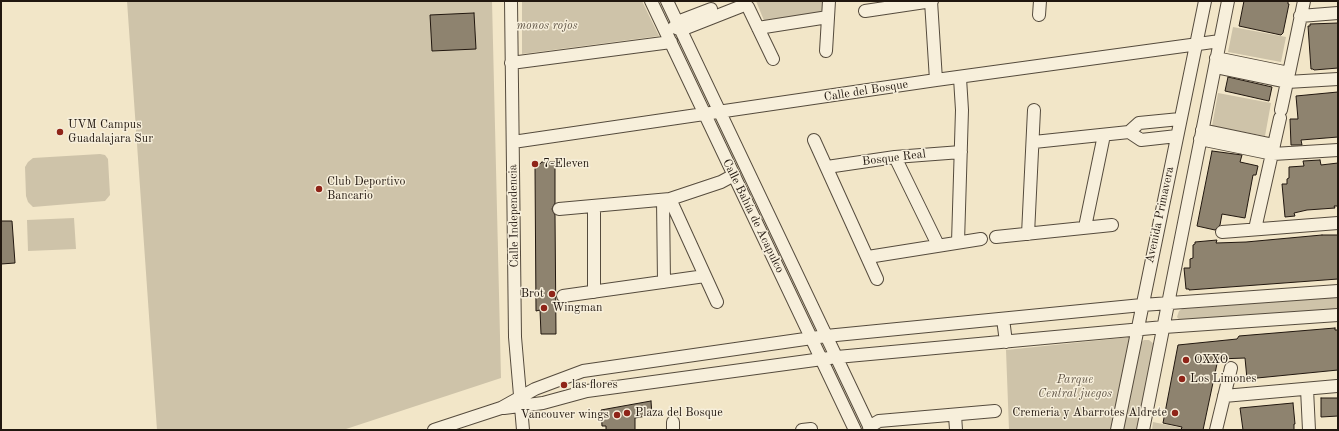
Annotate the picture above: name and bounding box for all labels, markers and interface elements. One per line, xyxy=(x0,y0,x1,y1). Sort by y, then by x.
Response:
park label: monos rojos xyxy=(516,19,578,33)
street label: Calle del Bosque xyxy=(823,77,909,105)
place label: UVM Campus Guadalajara Sur xyxy=(68,118,153,146)
marker: UVM Campus Guadalajara Sur xyxy=(55,127,65,137)
street label: Bosque Real xyxy=(861,147,927,169)
place label: 7-Eleven xyxy=(543,157,589,171)
street label: Calle Bahía de Acapulco xyxy=(719,157,787,275)
marker: 7-Eleven xyxy=(530,159,540,169)
street label: Calle Independencia xyxy=(506,164,522,268)
street label: Avenida Primavera xyxy=(1143,165,1177,265)
place label: Club Deportivo Bancario xyxy=(327,175,405,203)
marker: Club Deportivo Bancario xyxy=(314,184,324,194)
place label: Brot xyxy=(521,287,544,301)
marker: Brot xyxy=(547,289,557,299)
place label: Wingman xyxy=(552,301,602,315)
marker: Wingman xyxy=(539,303,549,313)
place label: OXXO xyxy=(1194,353,1228,367)
marker: OXXO xyxy=(1181,355,1191,365)
place label: Los Limones xyxy=(1190,372,1257,386)
park label: Parque Central juegos xyxy=(1038,373,1112,401)
marker: Los Limones xyxy=(1177,374,1187,384)
place label: las flores xyxy=(572,378,618,392)
marker: las flores xyxy=(559,380,569,390)
place label: Plaza del Bosque xyxy=(635,406,723,420)
place label: Cremeria y Abarrotes Aldrete xyxy=(1012,406,1167,420)
place label: Vancouver wings xyxy=(520,408,609,422)
marker: Plaza del Bosque xyxy=(622,408,632,418)
marker: Cremeria y Abarrotes Aldrete xyxy=(1170,408,1180,418)
marker: Vancouver wings xyxy=(612,410,622,420)

